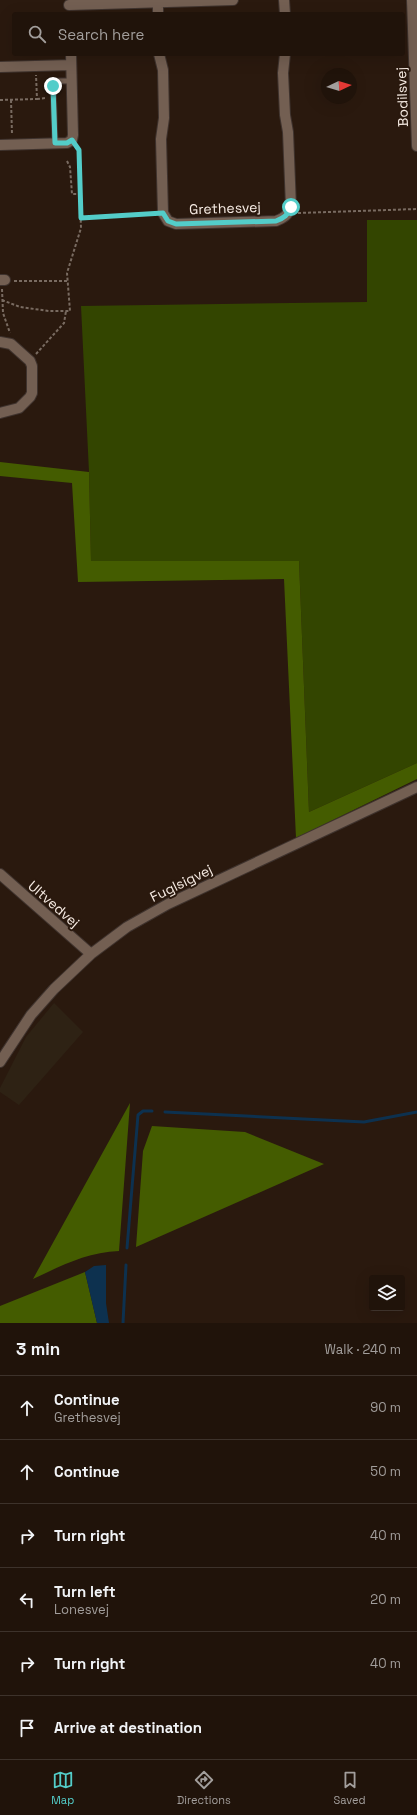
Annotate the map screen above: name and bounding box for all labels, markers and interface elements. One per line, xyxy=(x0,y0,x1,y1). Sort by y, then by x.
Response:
search box xyxy=(12,12,405,56)
icon: search xyxy=(26,23,48,45)
text: Search here xyxy=(58,25,144,44)
street label: Bodilsvej xyxy=(392,67,412,127)
north arrow xyxy=(321,68,357,104)
route end xyxy=(44,77,62,95)
street label: Grethesvej xyxy=(189,198,261,218)
route start xyxy=(282,198,300,216)
street label: Fuglsigvej xyxy=(147,860,215,906)
street label: Ultvedvej xyxy=(24,877,84,931)
map controls xyxy=(369,1275,405,1311)
button: layers xyxy=(369,1275,405,1311)
text: 3 min xyxy=(16,1338,60,1360)
text: Walk · 240 m xyxy=(325,1341,401,1358)
text: Continue xyxy=(54,1390,120,1409)
icon: ahead xyxy=(16,1397,38,1419)
text: 90 m xyxy=(370,1399,401,1416)
text: Grethesvej xyxy=(54,1409,121,1426)
icon: ahead xyxy=(16,1461,38,1483)
text: Continue xyxy=(54,1462,120,1481)
text: 50 m xyxy=(370,1463,401,1480)
icon: right xyxy=(16,1525,38,1547)
text: Turn right xyxy=(54,1526,125,1545)
text: 40 m xyxy=(370,1527,401,1544)
text: Turn left xyxy=(54,1582,116,1601)
icon: left xyxy=(16,1589,38,1611)
text: 20 m xyxy=(370,1591,401,1608)
text: Lonesvej xyxy=(54,1601,109,1618)
icon: right xyxy=(16,1653,38,1675)
text: Turn right xyxy=(54,1654,125,1673)
text: 40 m xyxy=(370,1655,401,1672)
icon: arrive xyxy=(16,1717,38,1739)
text: Arrive at destination xyxy=(54,1718,202,1737)
tab: Map xyxy=(51,1769,74,1807)
tab: Directions xyxy=(177,1769,231,1807)
tab: Saved xyxy=(334,1769,366,1807)

